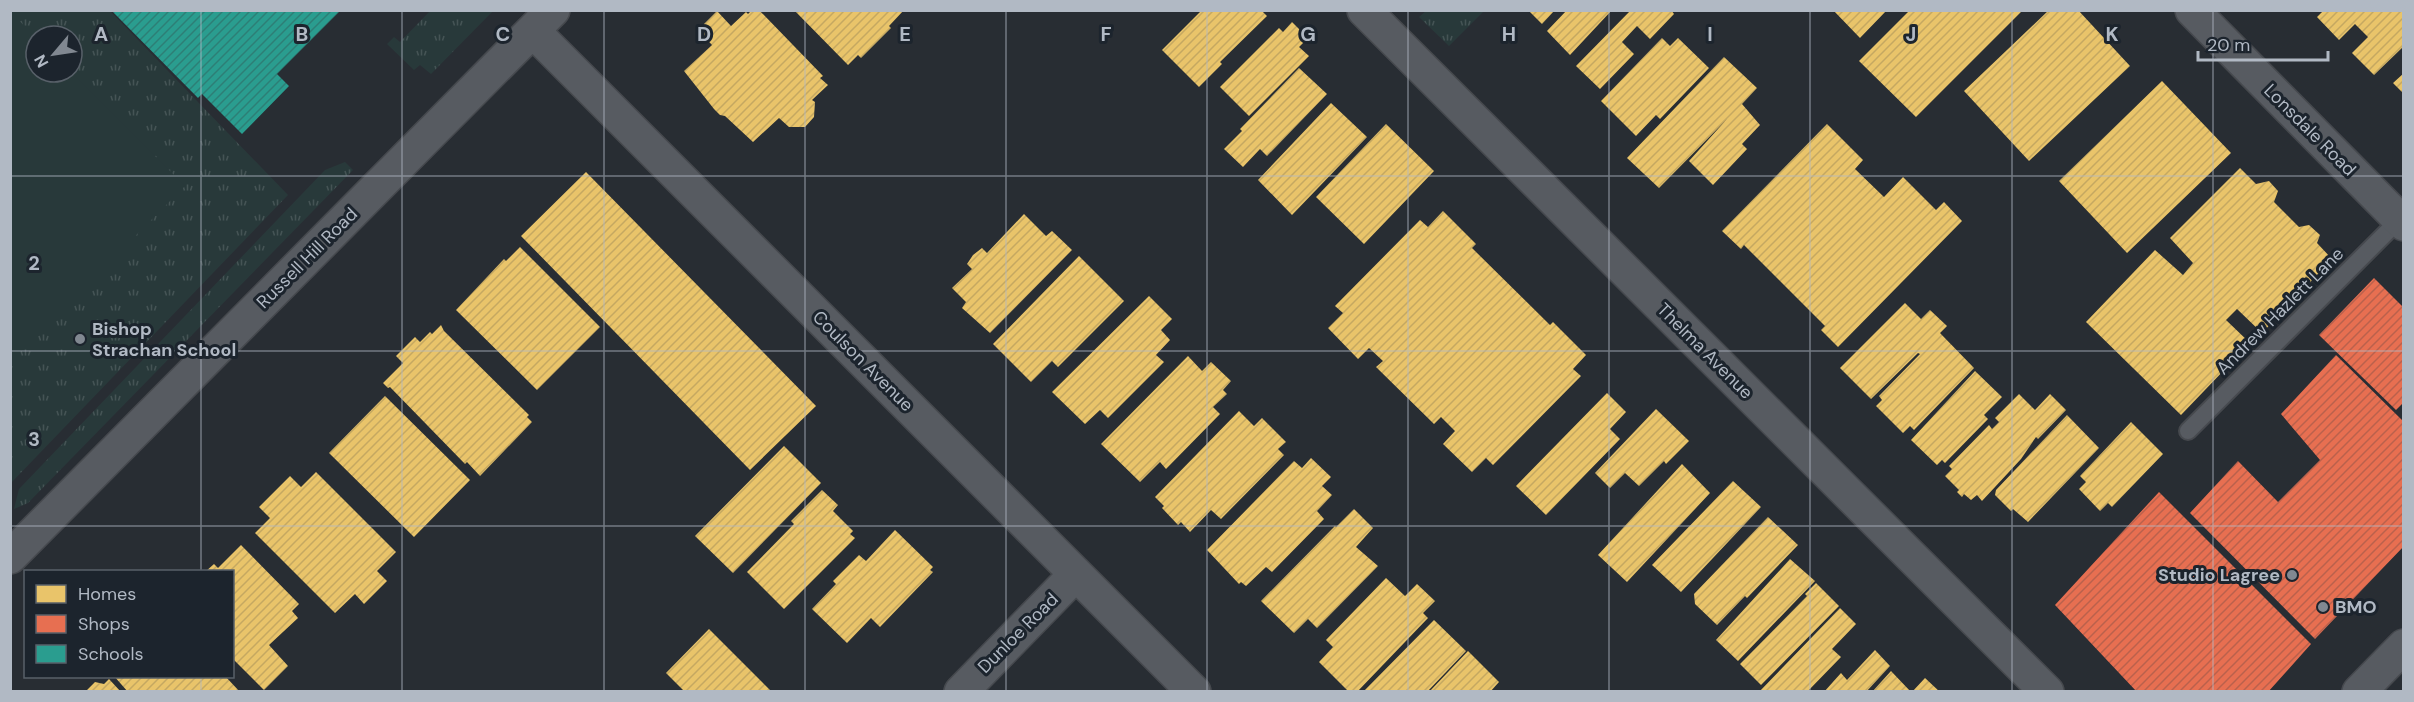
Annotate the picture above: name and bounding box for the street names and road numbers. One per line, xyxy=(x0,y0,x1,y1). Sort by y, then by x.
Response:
street label: Lonsdale Road xyxy=(2259,79,2361,181)
street label: Russell Hill Road xyxy=(251,202,363,314)
street label: Andrew Hazlett Lane xyxy=(2211,242,2349,380)
street label: Thelma Avenue xyxy=(1652,298,1758,404)
street label: Coulson Avenue xyxy=(807,305,919,417)
street label: Dunloe Road xyxy=(973,588,1063,678)

